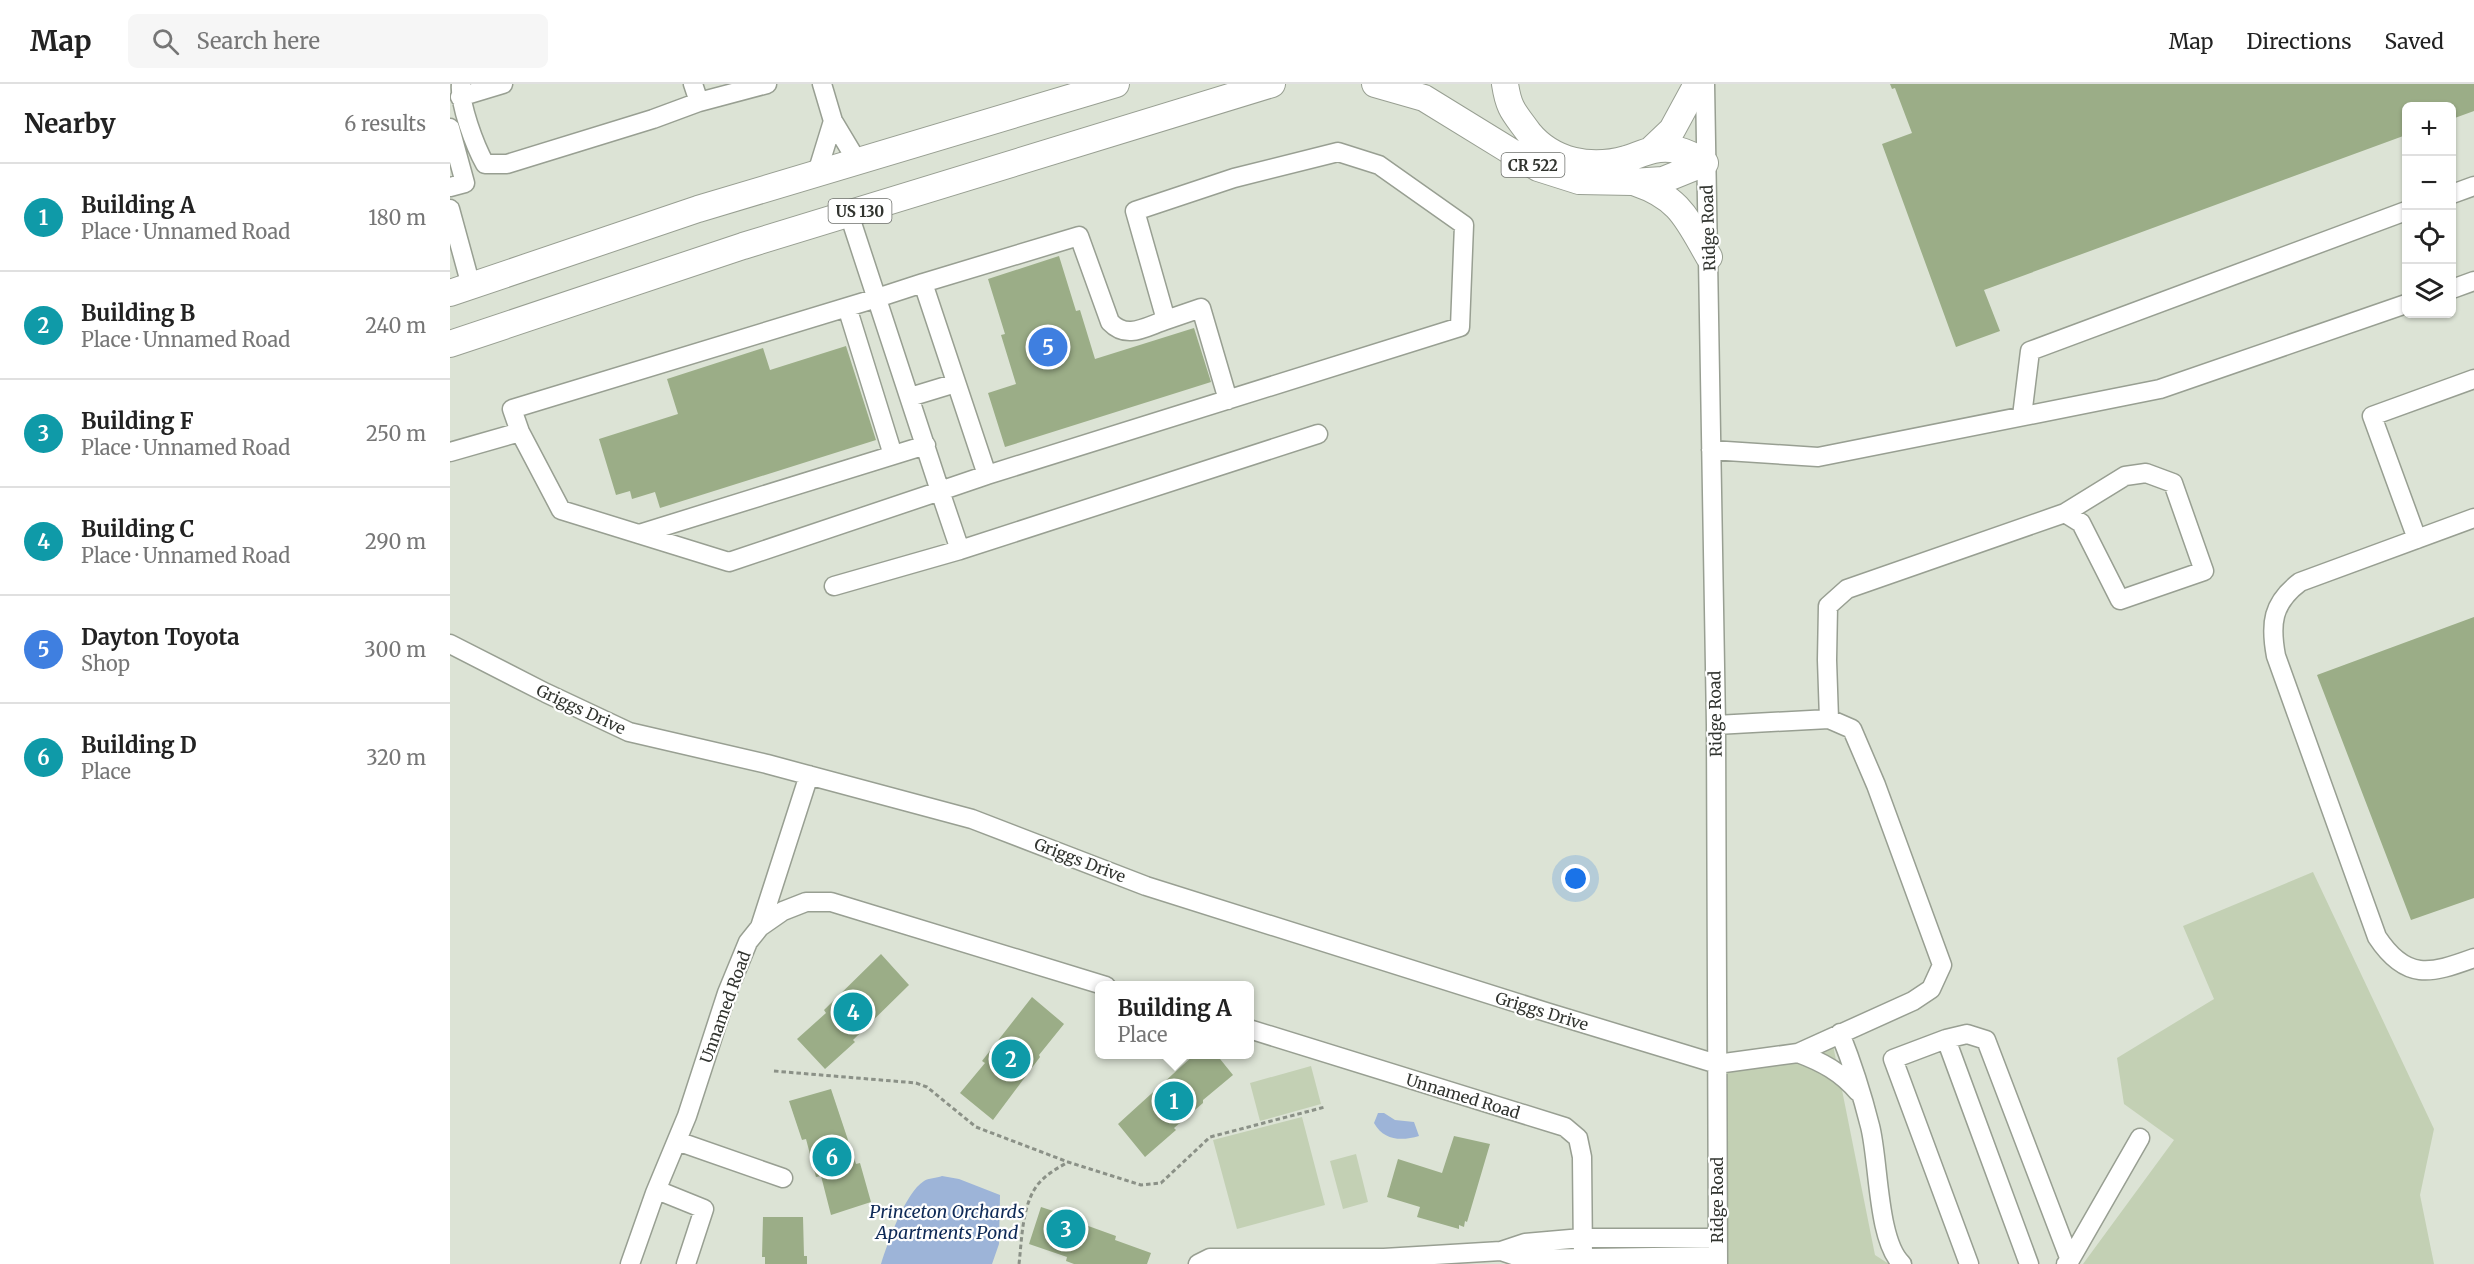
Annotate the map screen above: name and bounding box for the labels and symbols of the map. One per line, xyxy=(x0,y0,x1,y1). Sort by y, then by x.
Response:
road number: CR 522 xyxy=(1502,153,1564,177)
street label: Ridge Road xyxy=(1696,184,1720,272)
road number: US 130 xyxy=(828,199,892,223)
pin: 5 xyxy=(1028,324,1068,370)
street label: Ridge Road xyxy=(1704,670,1726,757)
street label: Griggs Drive xyxy=(533,680,629,738)
street label: Griggs Drive xyxy=(1032,833,1128,887)
your location xyxy=(1561,864,1590,893)
street label: Unnamed Road xyxy=(695,948,755,1066)
street label: Griggs Drive xyxy=(1493,987,1591,1035)
pin: 4 xyxy=(834,990,872,1034)
pin: 2 xyxy=(992,1036,1030,1082)
street label: Unnamed Road xyxy=(1404,1069,1523,1123)
pin: 1 xyxy=(1154,1078,1194,1124)
pin: 6 xyxy=(812,1134,851,1180)
street label: Ridge Road xyxy=(1707,1156,1727,1243)
water label: Princeton Orchards Apartments Pond xyxy=(869,1200,1025,1244)
pin: 3 xyxy=(1046,1206,1086,1252)

